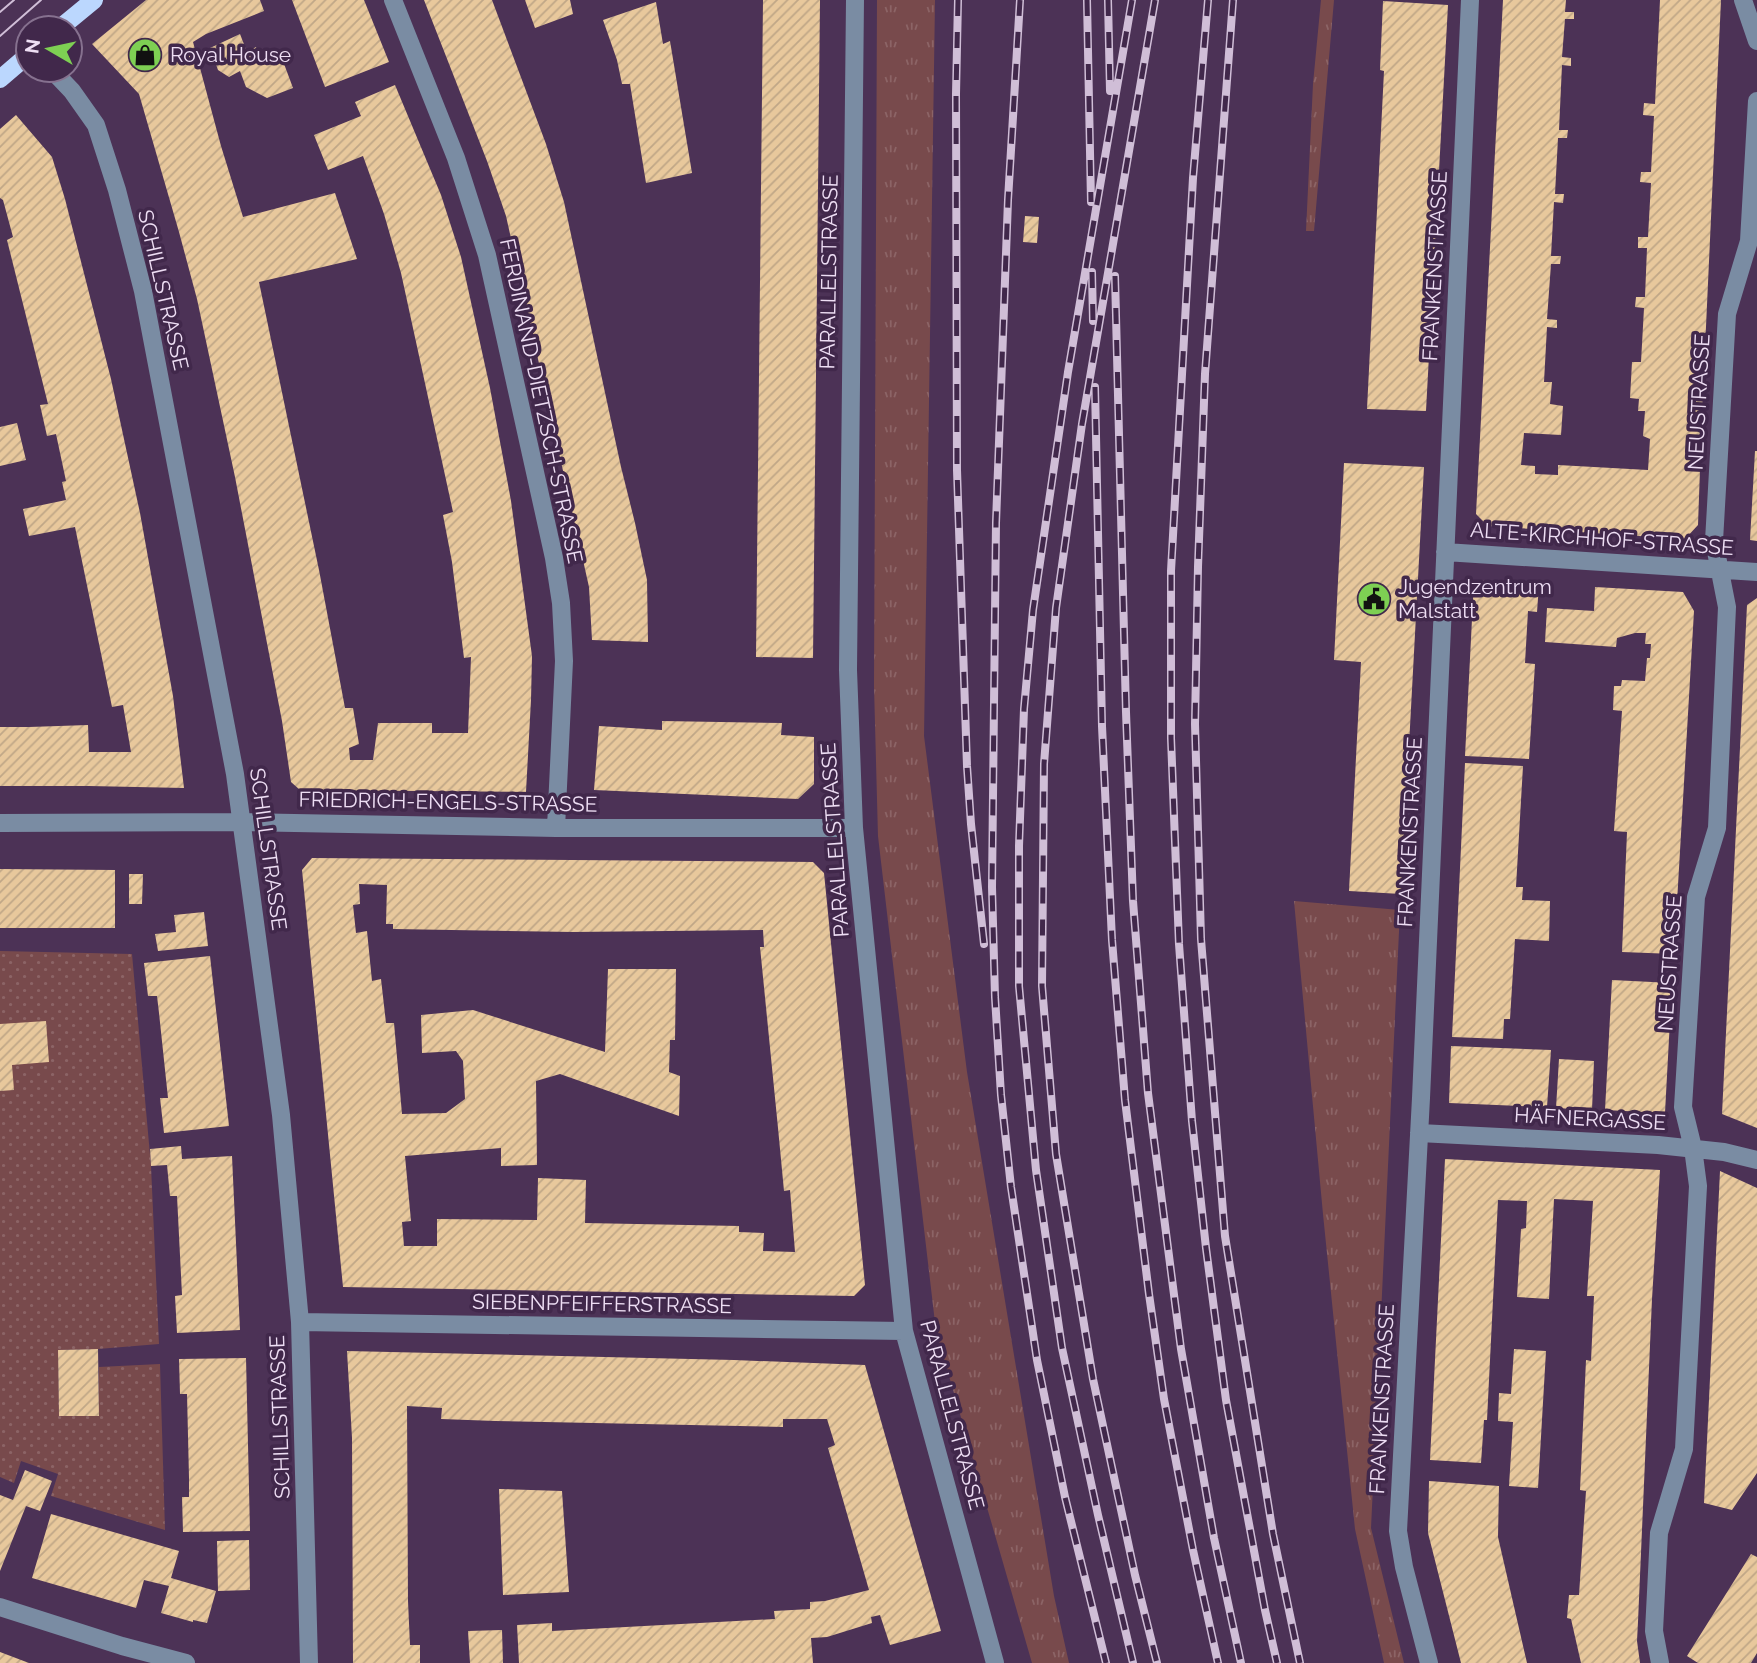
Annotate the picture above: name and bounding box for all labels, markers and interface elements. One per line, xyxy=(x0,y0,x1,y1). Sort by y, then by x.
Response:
north arrow xyxy=(14,14,84,84)
shop icon: Royal House xyxy=(126,36,164,74)
text: N xyxy=(20,37,44,55)
place label: Royal House xyxy=(170,42,291,67)
street label: FRANKENSTRASSE xyxy=(1417,170,1452,362)
street label: PARALLELSTRASSE xyxy=(814,174,843,370)
street label: SCHILLSTRASSE xyxy=(133,207,194,372)
street label: FERDINAND-DIETZSCH-STRASSE xyxy=(495,236,588,566)
street label: NEUSTRASSE xyxy=(1682,333,1715,471)
street label: ALTE-KIRCHHOF-STRASSE xyxy=(1469,517,1735,560)
place label: Jugendzentrum Malstatt xyxy=(1398,574,1552,623)
public building icon: Jugendzentrum Malstatt xyxy=(1355,580,1393,618)
street label: FRANKENSTRASSE xyxy=(1392,736,1427,928)
street label: PARALLELSTRASSE xyxy=(815,742,854,938)
street label: SCHILLSTRASSE xyxy=(245,766,292,932)
street label: FRIEDRICH-ENGELS-STRASSE xyxy=(298,786,598,817)
street label: NEUSTRASSE xyxy=(1652,894,1687,1032)
street label: HÄFNERGASSE xyxy=(1513,1102,1667,1135)
street label: SIEBENPFEIFFERSTRASSE xyxy=(472,1289,732,1318)
street label: FRANKENSTRASSE xyxy=(1364,1303,1399,1495)
street label: PARALLELSTRASSE xyxy=(915,1317,990,1512)
street label: SCHILLSTRASSE xyxy=(264,1335,295,1499)

